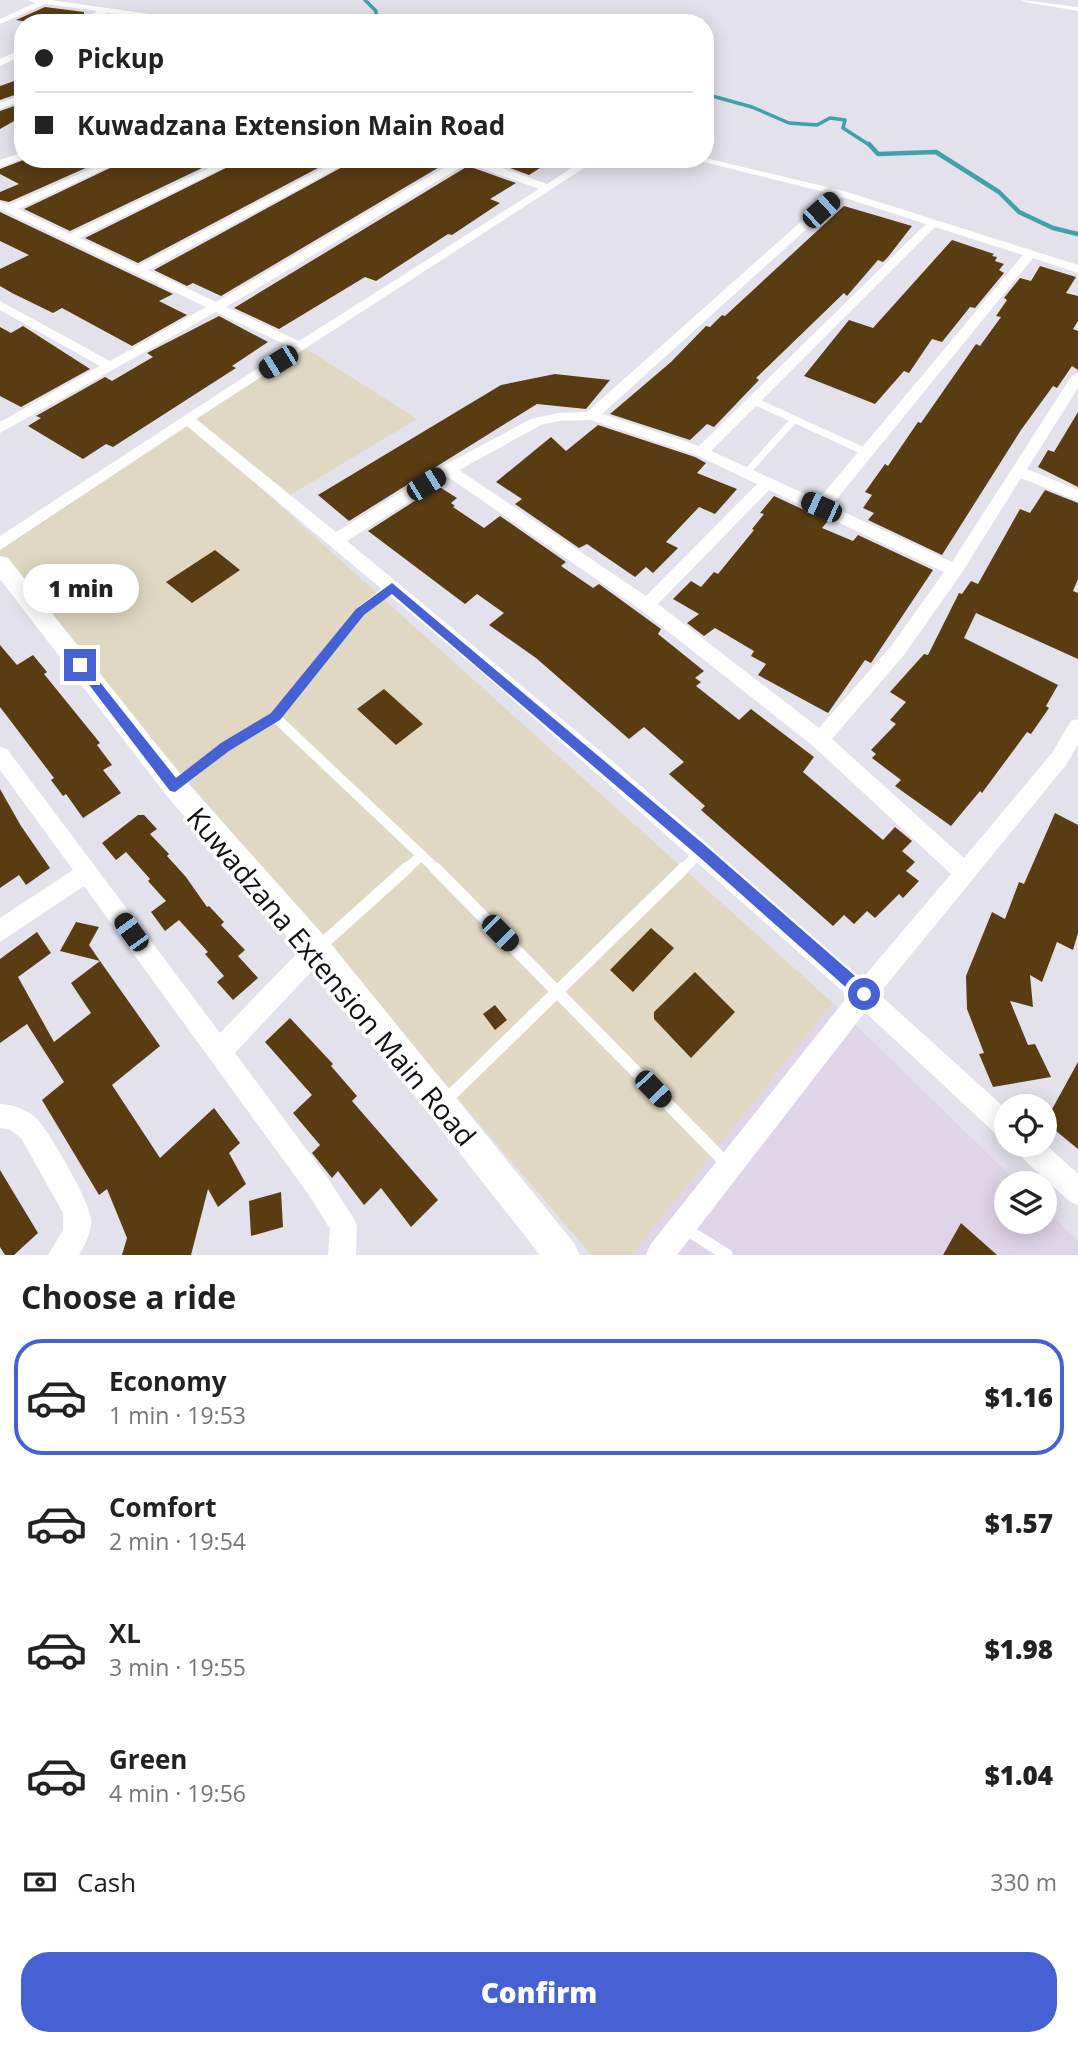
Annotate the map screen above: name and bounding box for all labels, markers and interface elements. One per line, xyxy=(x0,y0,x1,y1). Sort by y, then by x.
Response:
text: Pickup xyxy=(77,40,164,76)
text: Kuwadzana Extension Main Road xyxy=(77,107,505,143)
car xyxy=(799,188,844,232)
car xyxy=(255,342,302,382)
car xyxy=(403,464,450,504)
car xyxy=(798,489,845,525)
callout: 1 min xyxy=(22,564,138,612)
text: 1 min xyxy=(48,572,114,604)
route end xyxy=(64,649,96,681)
street label: Kuwadzana Extension Main Road xyxy=(179,799,485,1153)
car xyxy=(111,909,152,955)
car xyxy=(478,911,523,955)
route start xyxy=(848,978,880,1010)
car xyxy=(631,1067,676,1111)
map controls xyxy=(994,1094,1057,1234)
button: locate xyxy=(994,1094,1057,1157)
button: layers xyxy=(994,1171,1057,1234)
text: Choose a ride xyxy=(21,1275,236,1318)
text: Economy xyxy=(109,1363,227,1399)
icon: car xyxy=(25,1366,88,1429)
text: $1.16 xyxy=(985,1379,1053,1415)
text: 1 min · 19:53 xyxy=(109,1399,246,1431)
text: Comfort xyxy=(109,1489,216,1525)
icon: car xyxy=(25,1492,88,1555)
text: $1.57 xyxy=(985,1505,1053,1541)
text: 2 min · 19:54 xyxy=(109,1525,246,1557)
text: XL xyxy=(109,1615,141,1651)
icon: car xyxy=(25,1618,88,1681)
text: $1.98 xyxy=(985,1631,1053,1667)
text: 3 min · 19:55 xyxy=(109,1651,246,1683)
text: Green xyxy=(109,1741,187,1777)
icon: car xyxy=(25,1744,88,1807)
text: $1.04 xyxy=(985,1757,1053,1793)
text: 4 min · 19:56 xyxy=(109,1777,246,1809)
icon: cash xyxy=(21,1863,59,1901)
text: Cash xyxy=(77,1864,136,1900)
text: 330 m xyxy=(990,1866,1057,1898)
button: Confirm xyxy=(21,1952,1057,2032)

